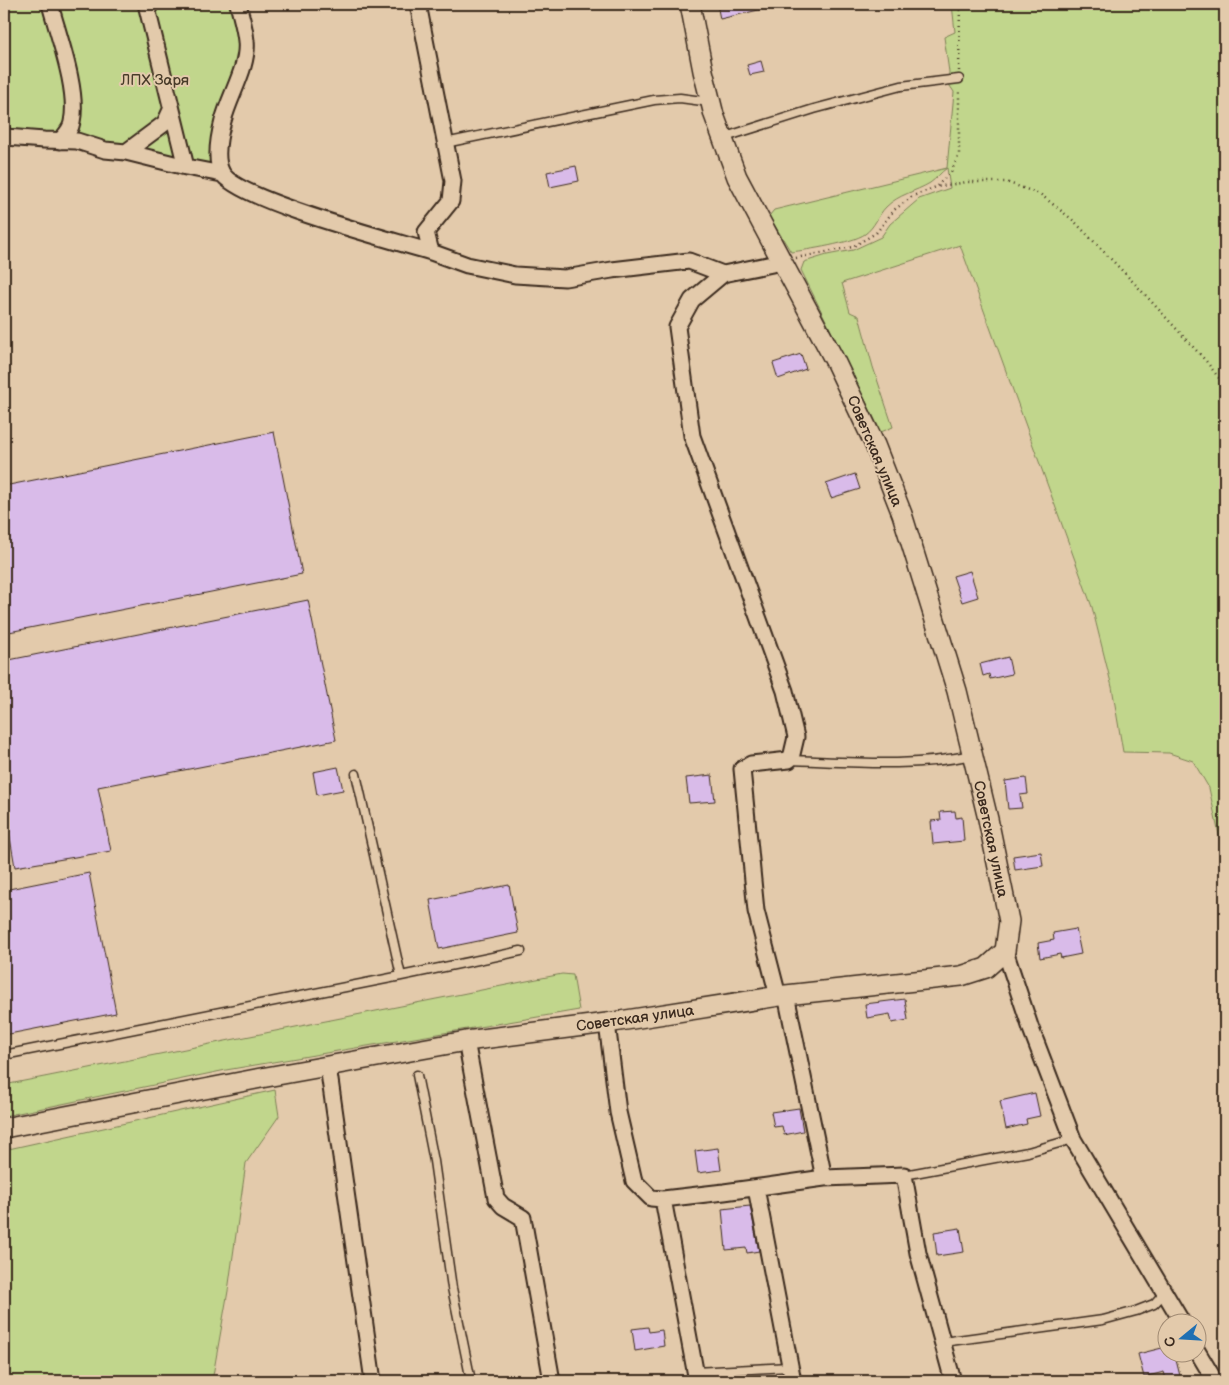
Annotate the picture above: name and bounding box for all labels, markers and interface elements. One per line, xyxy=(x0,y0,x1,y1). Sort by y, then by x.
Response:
park label: ЛПХ Заря xyxy=(120,71,189,90)
street label: Советская улица xyxy=(843,393,907,510)
street label: Советская улица xyxy=(969,779,1012,899)
street label: Советская улица xyxy=(575,1001,695,1036)
north arrow xyxy=(1156,1312,1206,1362)
text: С xyxy=(1160,1334,1180,1349)

